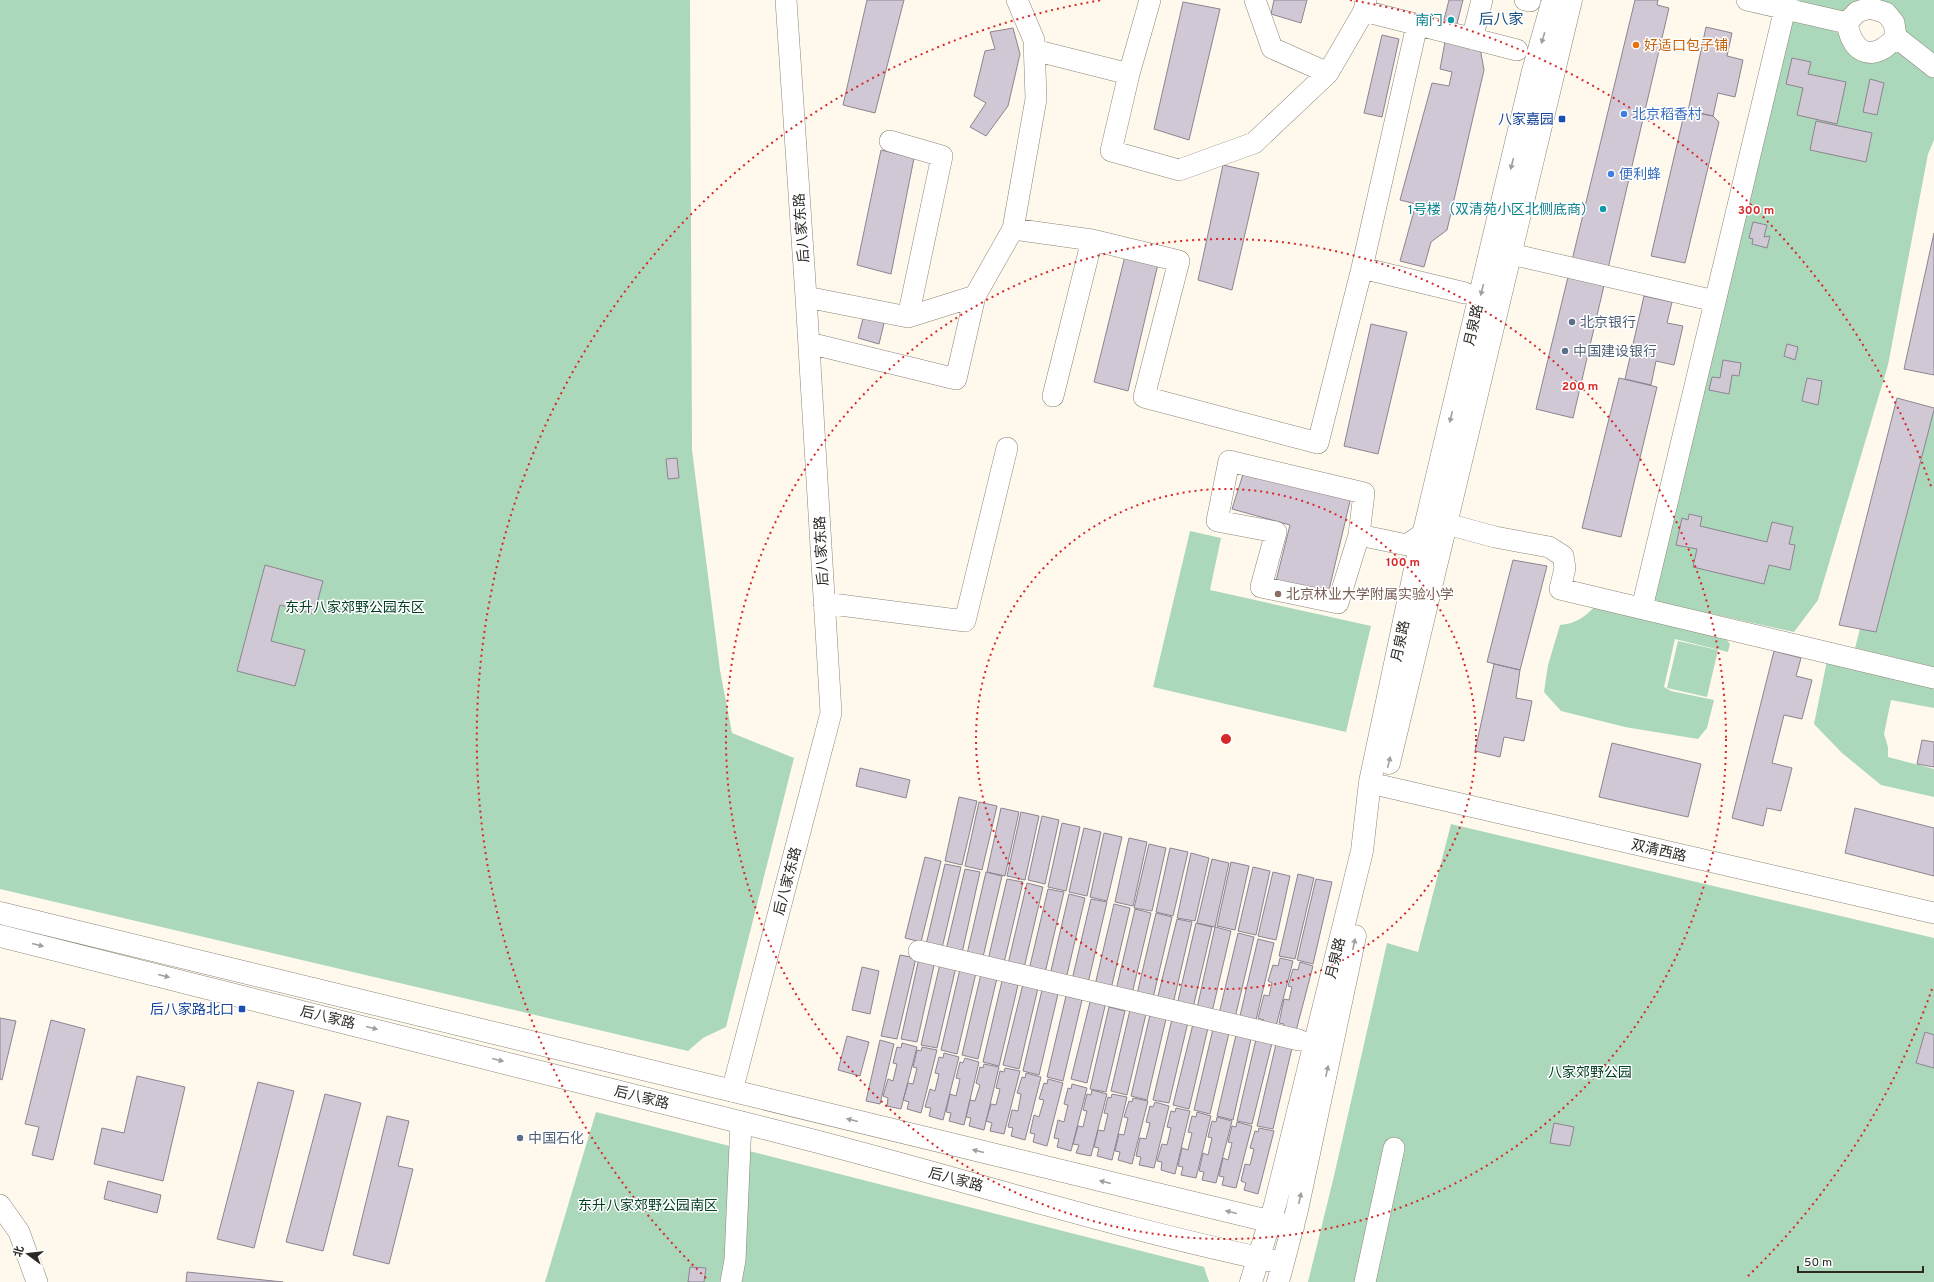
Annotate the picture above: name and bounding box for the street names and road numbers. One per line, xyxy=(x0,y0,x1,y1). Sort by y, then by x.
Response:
street label: 后八家东路 xyxy=(791,192,813,263)
street label: 月泉路 xyxy=(1460,303,1487,348)
street label: 后八家东路 xyxy=(811,516,833,586)
street label: 月泉路 xyxy=(1388,619,1414,664)
street label: 双清西路 xyxy=(1629,837,1688,866)
street label: 后八家东路 xyxy=(770,845,806,917)
street label: 月泉路 xyxy=(1322,936,1350,981)
street label: 后八家路 xyxy=(298,1002,357,1033)
street label: 后八家路 xyxy=(612,1082,671,1113)
street label: 后八家路 xyxy=(926,1164,985,1196)

